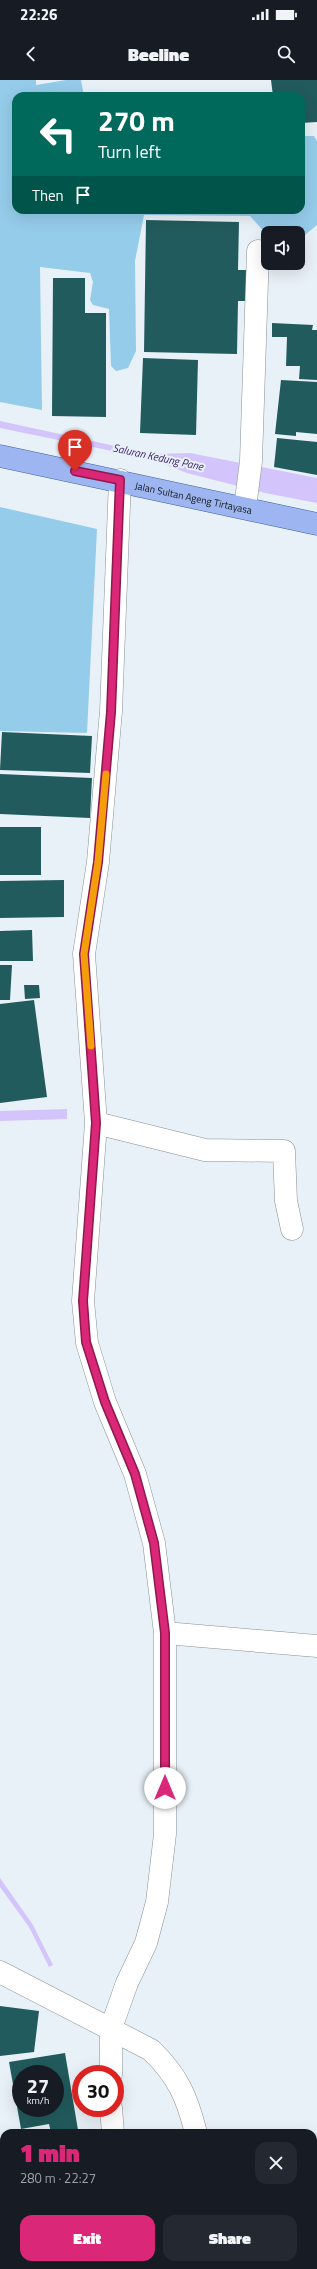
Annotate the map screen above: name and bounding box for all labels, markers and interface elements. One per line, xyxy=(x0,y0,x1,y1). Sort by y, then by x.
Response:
text: 22:26 xyxy=(20,3,57,26)
text: Beeline xyxy=(128,41,189,68)
icon: back xyxy=(20,43,42,65)
icon: search xyxy=(275,43,297,65)
text: 270 m xyxy=(98,99,175,142)
icon: left xyxy=(32,108,84,160)
text: Turn left xyxy=(98,138,161,165)
text: Then xyxy=(32,184,64,207)
icon: arrive xyxy=(72,184,94,206)
map controls xyxy=(261,226,305,270)
button: sound xyxy=(261,226,305,270)
pin xyxy=(58,430,92,471)
icon: arrive xyxy=(64,436,86,458)
water label: Saluran Kedung Pane xyxy=(111,440,206,475)
street label: Jalan Sultan Ageng Tirtayasa xyxy=(134,478,254,517)
position arrow xyxy=(144,1767,186,1809)
speed limit sign: 30 xyxy=(72,2065,124,2117)
text: 27 xyxy=(27,2070,49,2101)
text: km/h xyxy=(27,2093,49,2108)
text: 1 min xyxy=(20,2135,80,2171)
button: close xyxy=(255,2142,297,2184)
text: 280 m · 22:27 xyxy=(20,2168,96,2188)
button: Exit xyxy=(20,2215,155,2261)
button: Share xyxy=(163,2215,297,2261)

